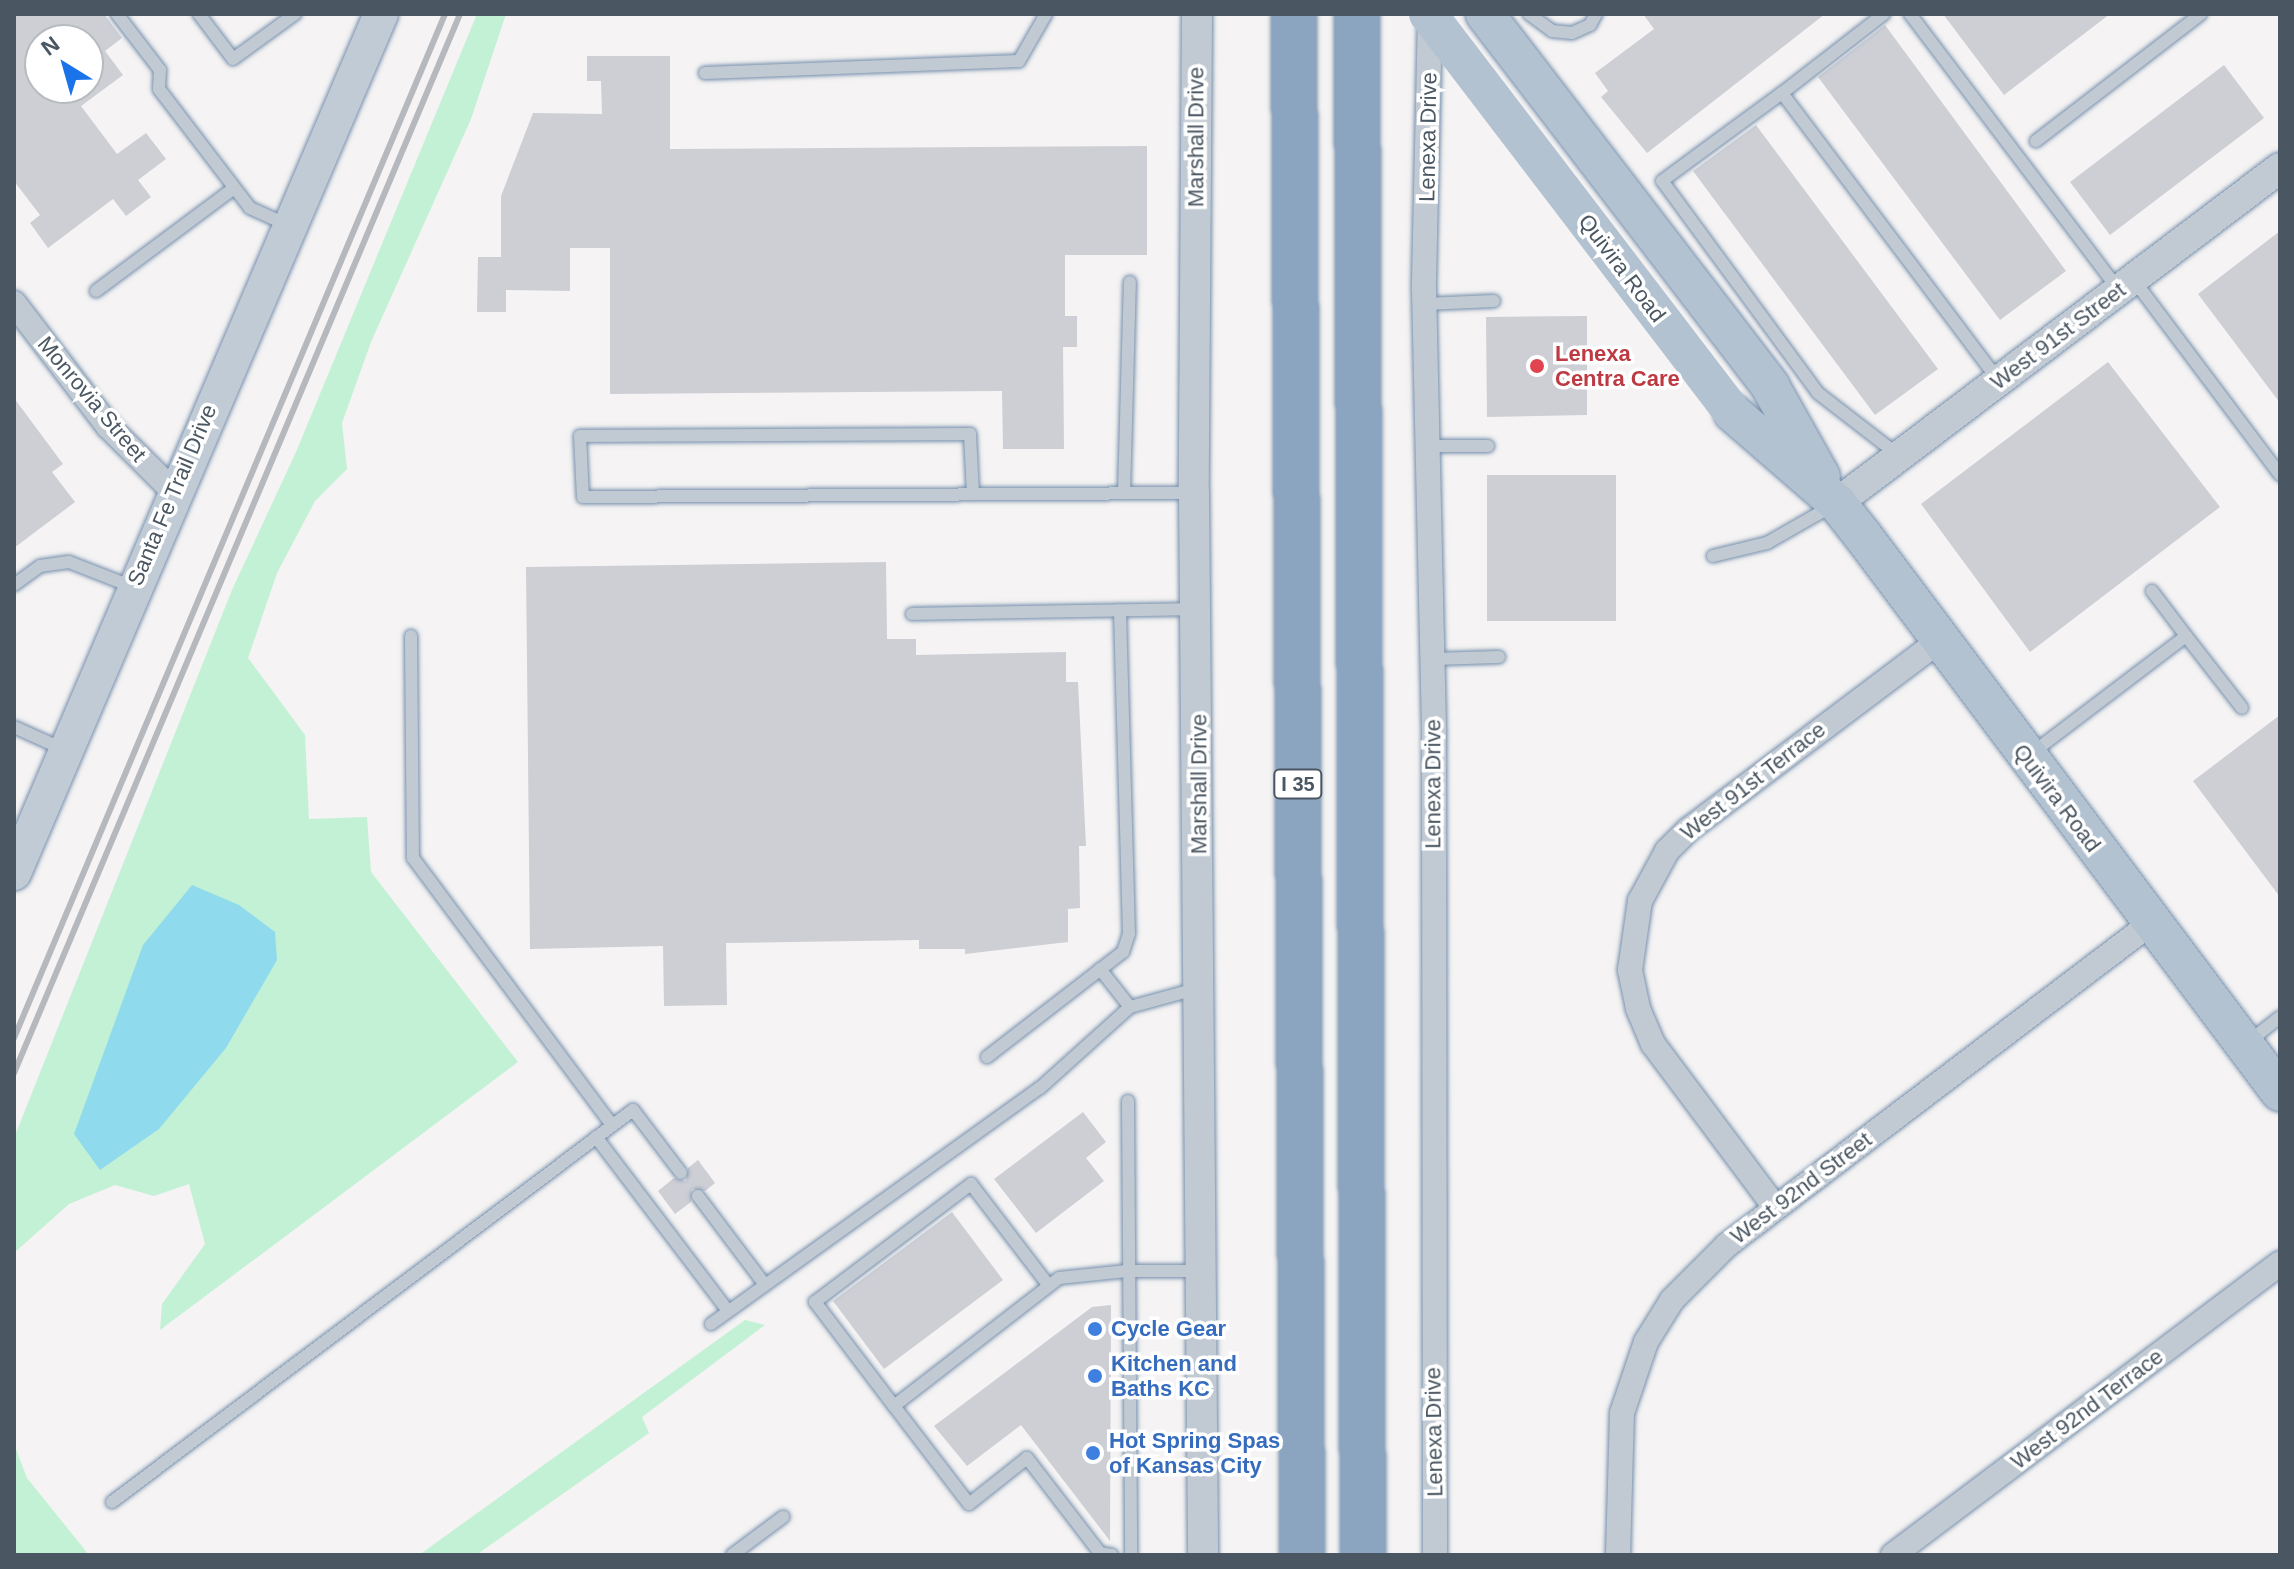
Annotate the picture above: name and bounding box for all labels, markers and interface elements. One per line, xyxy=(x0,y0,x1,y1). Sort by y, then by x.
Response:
north arrow xyxy=(24,24,104,104)
text: N xyxy=(37,31,64,61)
street label: Marshall Drive xyxy=(1183,67,1209,207)
street label: Lenexa Drive xyxy=(1414,72,1442,202)
street label: Quivira Road xyxy=(1573,209,1671,327)
street label: West 91st Street xyxy=(1985,277,2131,395)
street label: Monrovia Street xyxy=(32,331,152,467)
place label: Lenexa Centra Care xyxy=(1555,340,1680,392)
marker: Lenexa Centra Care xyxy=(1526,355,1548,377)
street label: Santa Fe Trail Drive xyxy=(122,400,222,590)
street label: Marshall Drive xyxy=(1186,714,1212,854)
street label: West 91st Terrace xyxy=(1675,716,1831,846)
street label: Lenexa Drive xyxy=(1420,719,1446,849)
street label: Quivira Road xyxy=(2008,739,2106,857)
road number: I 35 xyxy=(1272,768,1324,800)
street label: West 92nd Street xyxy=(1725,1126,1877,1250)
place label: Cycle Gear xyxy=(1111,1316,1226,1342)
marker: Cycle Gear xyxy=(1086,1320,1104,1338)
street label: West 92nd Terrace xyxy=(2005,1343,2169,1475)
place label: Kitchen and Baths KC xyxy=(1111,1350,1237,1402)
marker: Kitchen and Baths KC xyxy=(1086,1367,1104,1385)
street label: Lenexa Drive xyxy=(1420,1367,1448,1497)
place label: Hot Spring Spas of Kansas City xyxy=(1109,1427,1280,1478)
marker: Hot Spring Spas of Kansas City xyxy=(1084,1444,1102,1462)

